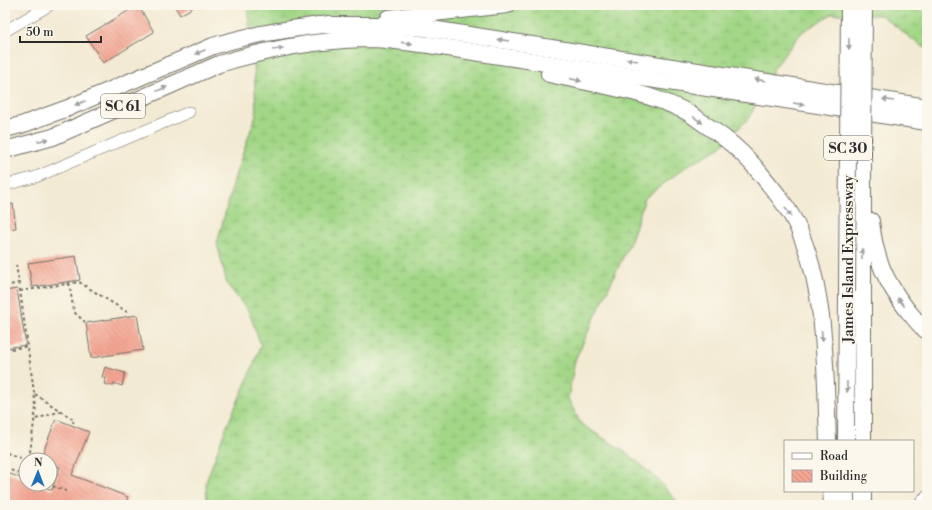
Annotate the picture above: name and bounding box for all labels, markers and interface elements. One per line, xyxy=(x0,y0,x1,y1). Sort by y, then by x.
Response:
scale bar xyxy=(20,18,101,44)
text: 50 m xyxy=(26,25,54,40)
one-way arrow xyxy=(497,37,509,43)
one-way arrow xyxy=(846,38,852,51)
one-way arrow xyxy=(401,40,414,46)
one-way arrow xyxy=(272,46,284,52)
one-way arrow xyxy=(194,49,205,55)
one-way arrow xyxy=(626,57,638,63)
one-way arrow xyxy=(570,77,582,83)
one-way arrow xyxy=(754,77,766,83)
one-way arrow xyxy=(157,86,168,92)
road number: SC 61 xyxy=(101,94,145,118)
one-way arrow xyxy=(882,97,895,103)
one-way arrow xyxy=(74,100,86,106)
one-way arrow xyxy=(793,101,805,107)
one-way arrow xyxy=(693,116,704,124)
one-way arrow xyxy=(36,136,49,142)
road number: SC 30 xyxy=(824,136,872,160)
street label: James Island Expressway xyxy=(839,174,858,344)
one-way arrow xyxy=(784,207,792,217)
one-way arrow xyxy=(859,247,865,260)
one-way arrow xyxy=(897,296,905,307)
one-way arrow xyxy=(818,330,825,342)
one-way arrow xyxy=(844,381,850,394)
legend xyxy=(784,440,914,492)
text: Road xyxy=(820,449,848,464)
north arrow xyxy=(18,452,58,492)
text: N xyxy=(34,456,43,470)
text: Building xyxy=(819,469,868,484)

